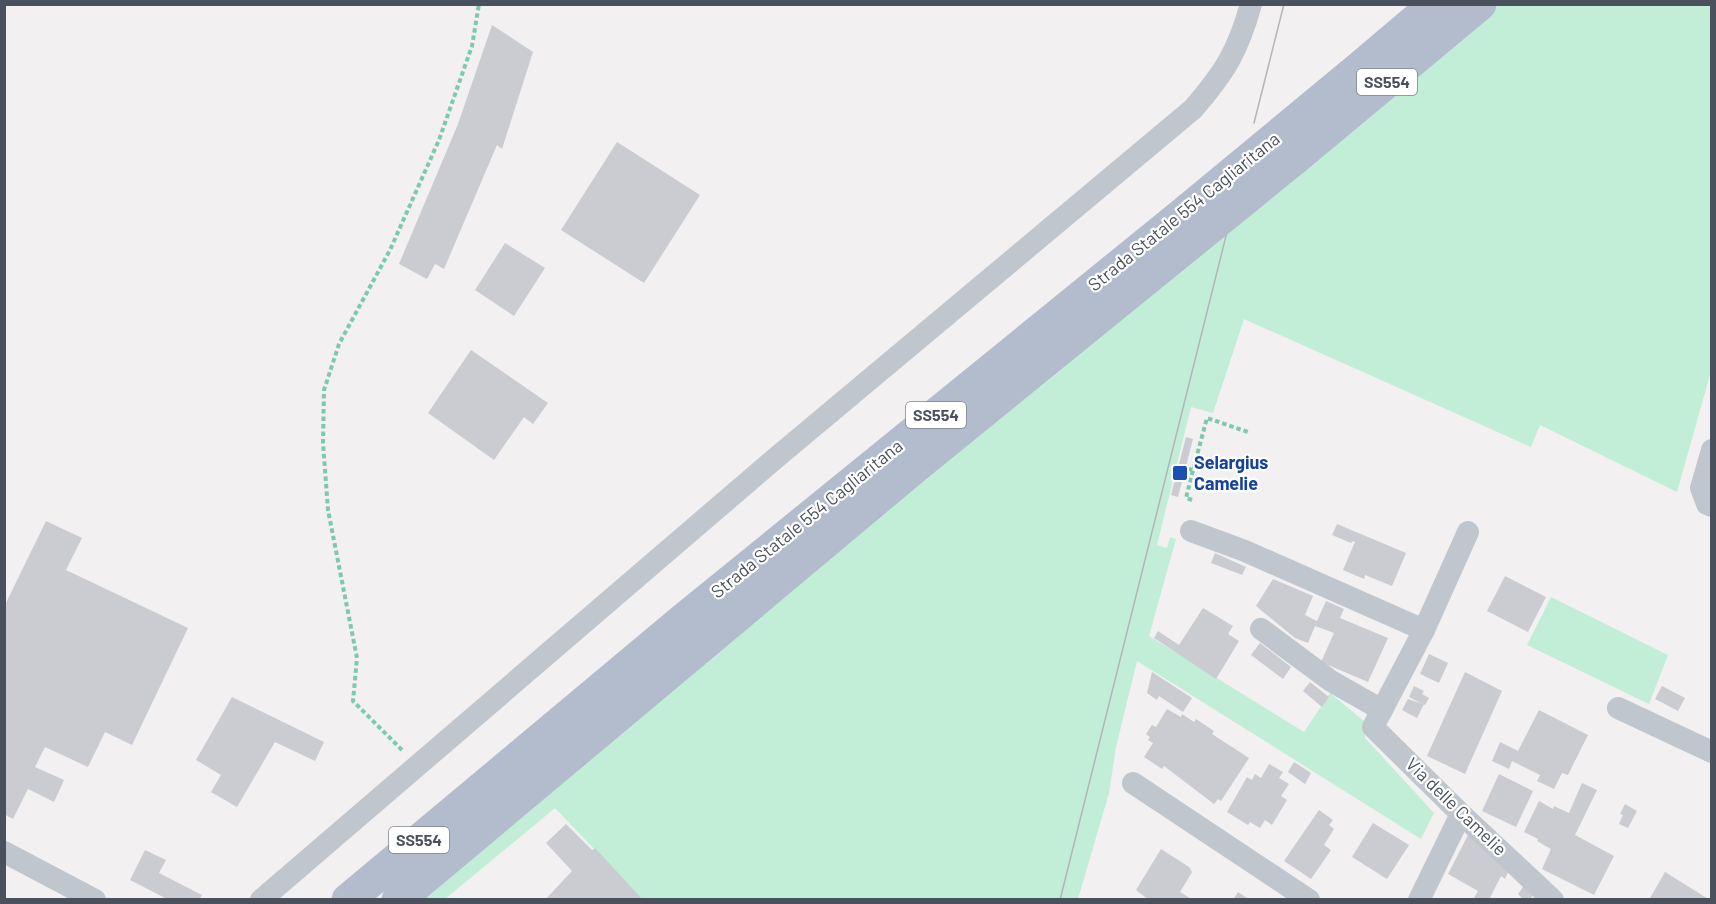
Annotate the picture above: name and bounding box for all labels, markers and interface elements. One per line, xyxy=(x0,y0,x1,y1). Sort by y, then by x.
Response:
road number: SS554 xyxy=(1357,69,1417,95)
street label: Strada Statale 554 Cagliaritana xyxy=(1083,127,1284,295)
road number: SS554 xyxy=(906,402,966,428)
street label: Strada Statale 554 Cagliaritana xyxy=(706,434,907,602)
place label: Selargius Camelie xyxy=(1194,451,1268,494)
marker: Selargius Camelie xyxy=(1171,464,1189,482)
street label: Via delle Camelie xyxy=(1402,753,1512,860)
road number: SS554 xyxy=(389,827,449,853)

